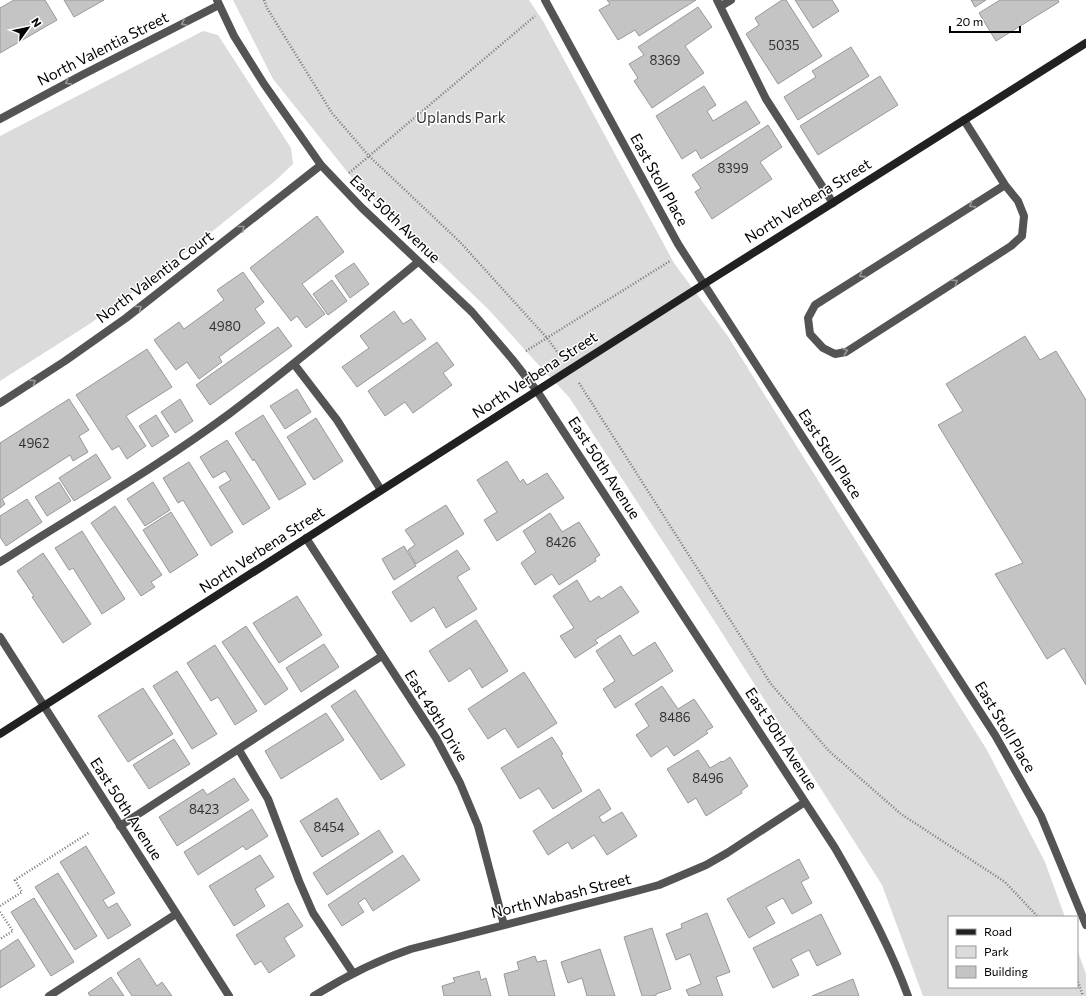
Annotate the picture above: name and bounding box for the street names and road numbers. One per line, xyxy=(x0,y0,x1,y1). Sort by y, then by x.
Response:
street label: North Valentia Street xyxy=(34,8,172,90)
street label: East Stoll Place xyxy=(627,130,693,229)
street label: North Verbena Street xyxy=(741,154,874,246)
street label: East 50th Avenue xyxy=(347,171,445,266)
street label: North Valentia Court xyxy=(92,226,217,326)
street label: North Verbena Street xyxy=(469,327,600,421)
street label: East Stoll Place xyxy=(795,405,867,502)
street label: East 50th Avenue xyxy=(565,413,645,522)
street label: North Verbena Street xyxy=(196,502,327,596)
street label: East 49th Drive xyxy=(402,666,472,765)
street label: East Stoll Place xyxy=(972,678,1040,775)
street label: East 50th Avenue xyxy=(742,684,822,793)
street label: East 50th Avenue xyxy=(87,754,167,863)
street label: North Wabash Street xyxy=(489,869,633,921)

